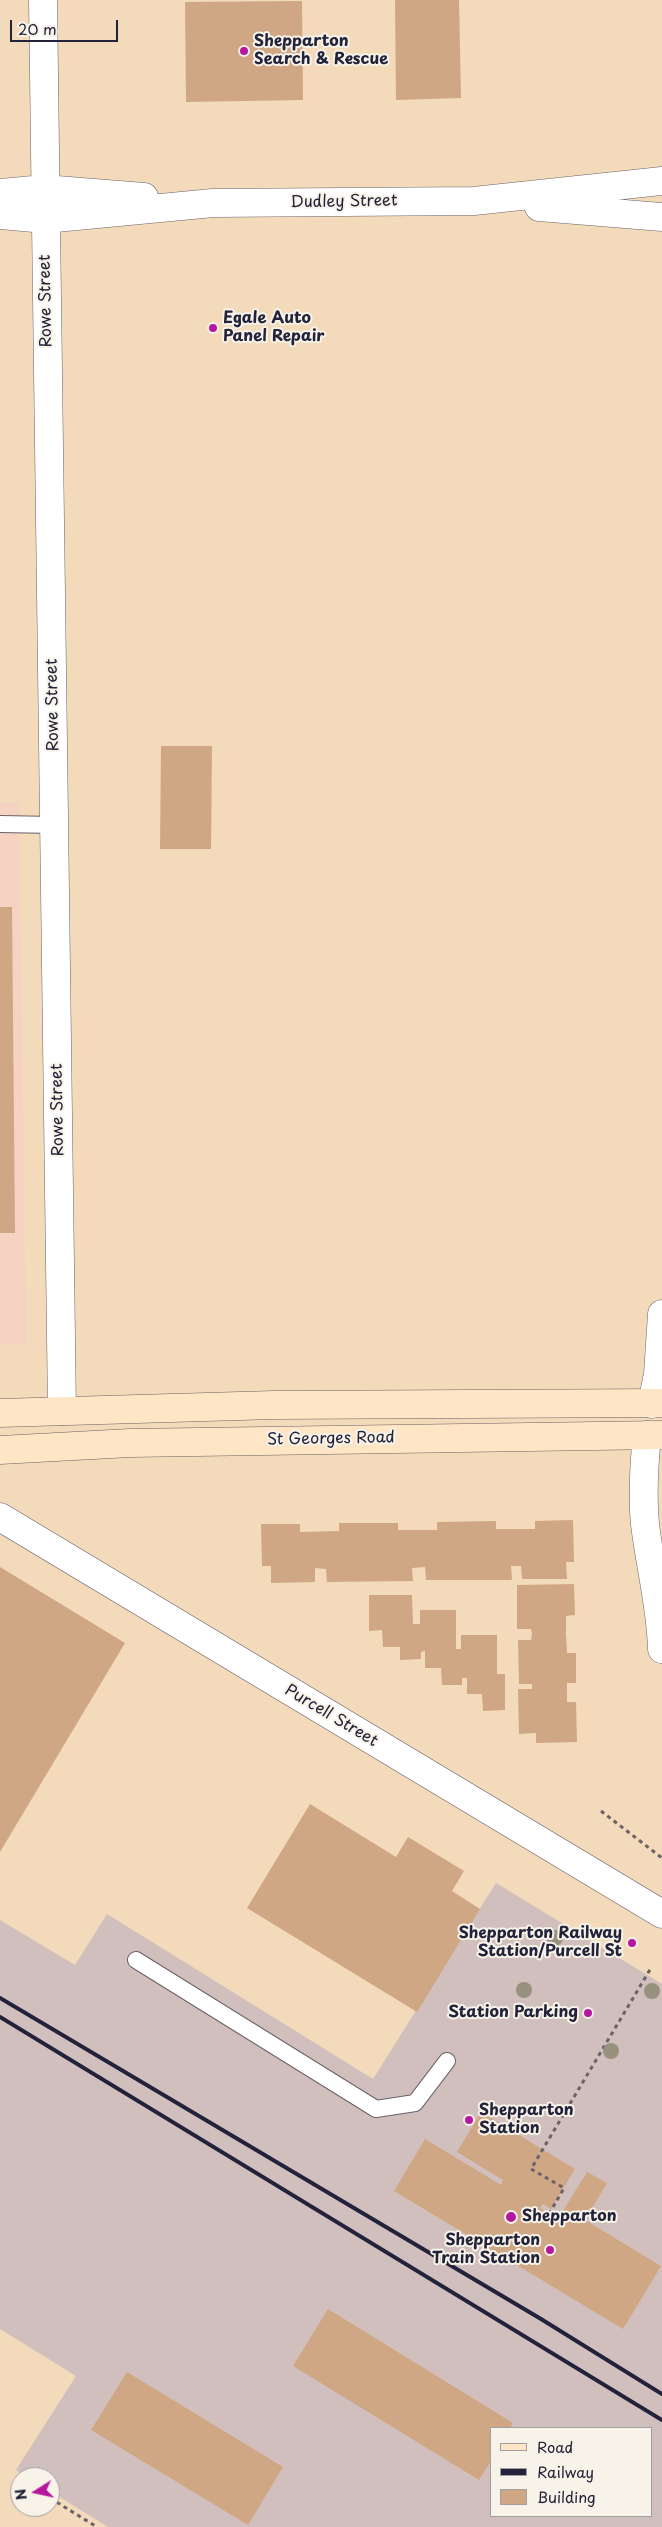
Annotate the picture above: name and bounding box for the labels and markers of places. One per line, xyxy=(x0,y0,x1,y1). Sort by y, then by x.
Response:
place label: Shepparton Search & Rescue xyxy=(254,32,388,70)
marker: Shepparton Search & Rescue xyxy=(238,45,250,57)
place label: Egale Auto Panel Repair xyxy=(223,309,325,347)
marker: Egale Auto Panel Repair xyxy=(207,322,219,334)
place label: Shepparton Railway Station/Purcell St xyxy=(459,1924,622,1962)
marker: Shepparton Railway Station/Purcell St xyxy=(626,1937,638,1949)
place label: Station Parking xyxy=(448,2003,578,2023)
marker: Station Parking xyxy=(582,2007,594,2019)
place label: Shepparton Station xyxy=(479,2101,574,2139)
marker: Shepparton Station xyxy=(463,2114,475,2126)
place label: Shepparton xyxy=(522,2207,617,2227)
marker: Shepparton xyxy=(504,2210,518,2224)
place label: Shepparton Train Station xyxy=(432,2231,540,2269)
marker: Shepparton Train Station xyxy=(544,2244,556,2256)

